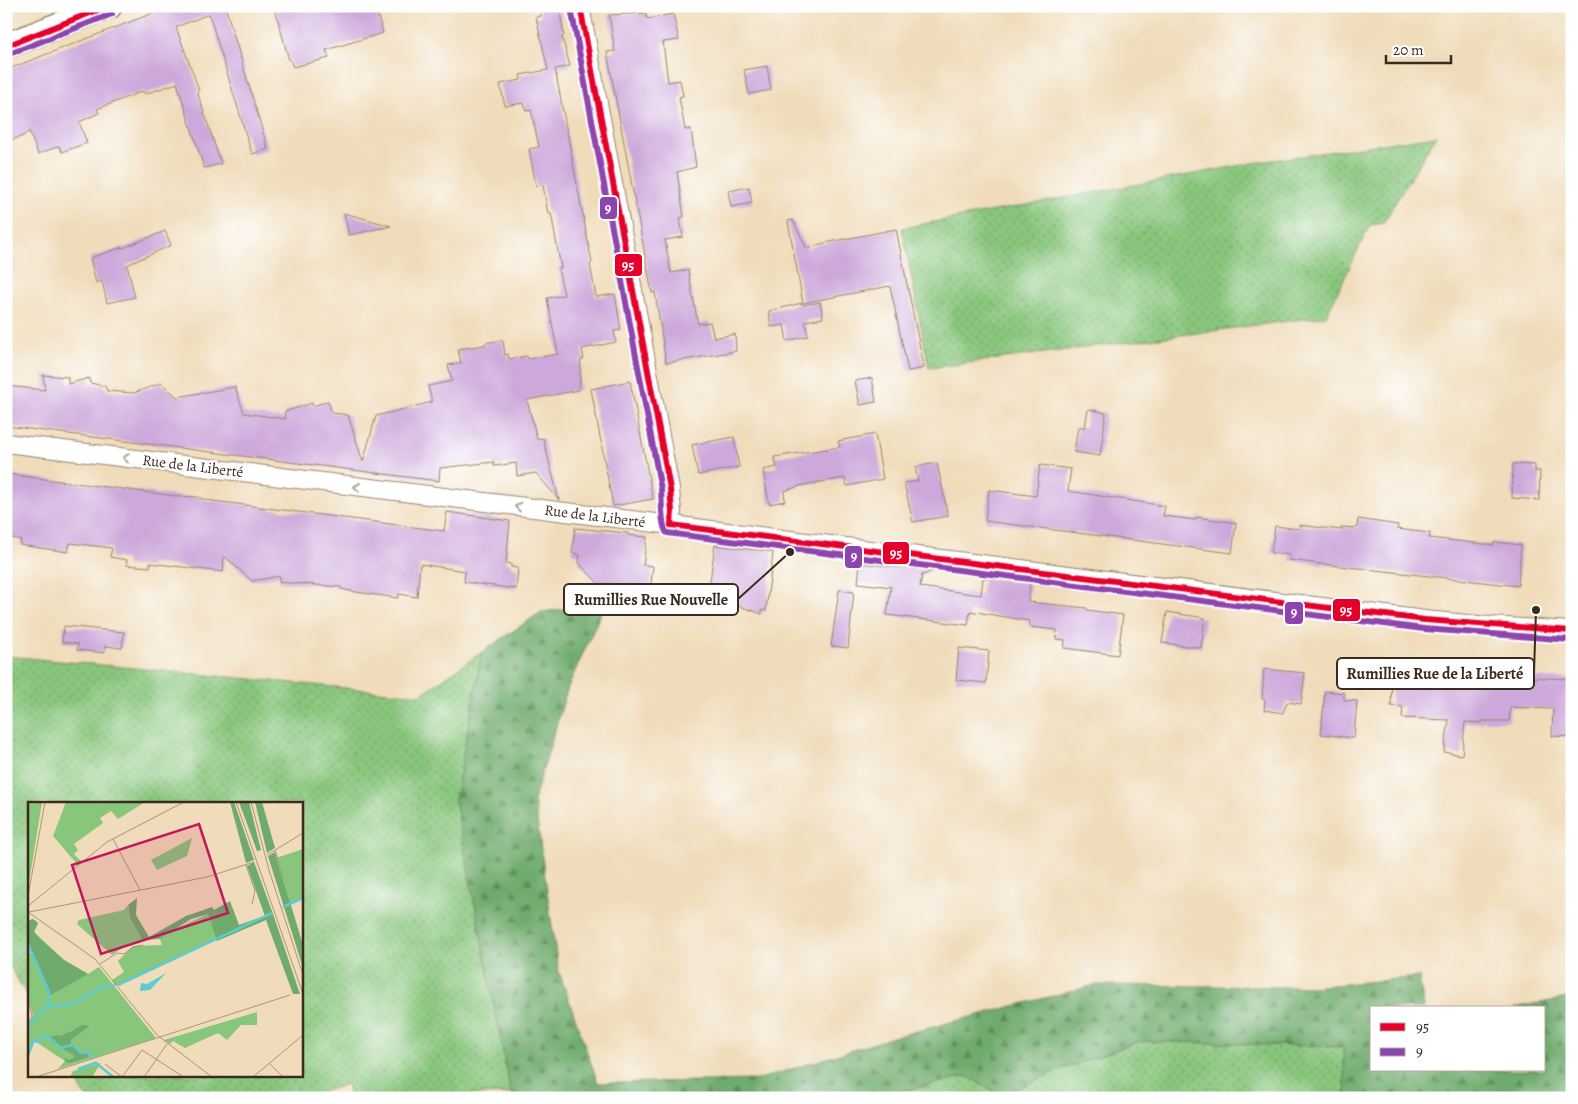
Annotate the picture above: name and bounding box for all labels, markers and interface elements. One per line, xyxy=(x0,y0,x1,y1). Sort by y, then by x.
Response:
scale bar xyxy=(1386,32,1450,64)
text: 20 m xyxy=(1393,40,1424,60)
line badge: 9 xyxy=(599,196,618,220)
text: 9 xyxy=(605,199,612,218)
line badge: 95 xyxy=(614,253,643,277)
text: 95 xyxy=(622,256,634,275)
street label: Rue de la Liberté xyxy=(141,450,245,482)
one-way arrow xyxy=(122,453,130,464)
one-way arrow xyxy=(352,482,360,493)
street label: Rue de la Liberté xyxy=(543,500,647,532)
one-way arrow xyxy=(514,502,522,513)
line badge: 95 xyxy=(882,541,910,565)
text: 95 xyxy=(890,544,902,563)
line badge: 9 xyxy=(844,545,863,569)
text: 9 xyxy=(851,547,858,566)
callout: Rumillies Rue Nouvelle xyxy=(564,584,738,615)
text: Rumillies Rue Nouvelle xyxy=(574,589,728,611)
line badge: 95 xyxy=(1332,598,1361,622)
line badge: 9 xyxy=(1284,601,1304,625)
text: 95 xyxy=(1340,601,1352,620)
text: 9 xyxy=(1291,603,1298,622)
callout: Rumillies Rue de la Liberté xyxy=(1337,658,1534,689)
text: Rumillies Rue de la Liberté xyxy=(1346,663,1524,685)
inset map xyxy=(28,802,302,1076)
legend xyxy=(1370,1006,1546,1072)
text: 95 xyxy=(1416,1017,1429,1037)
text: 9 xyxy=(1416,1041,1423,1061)

